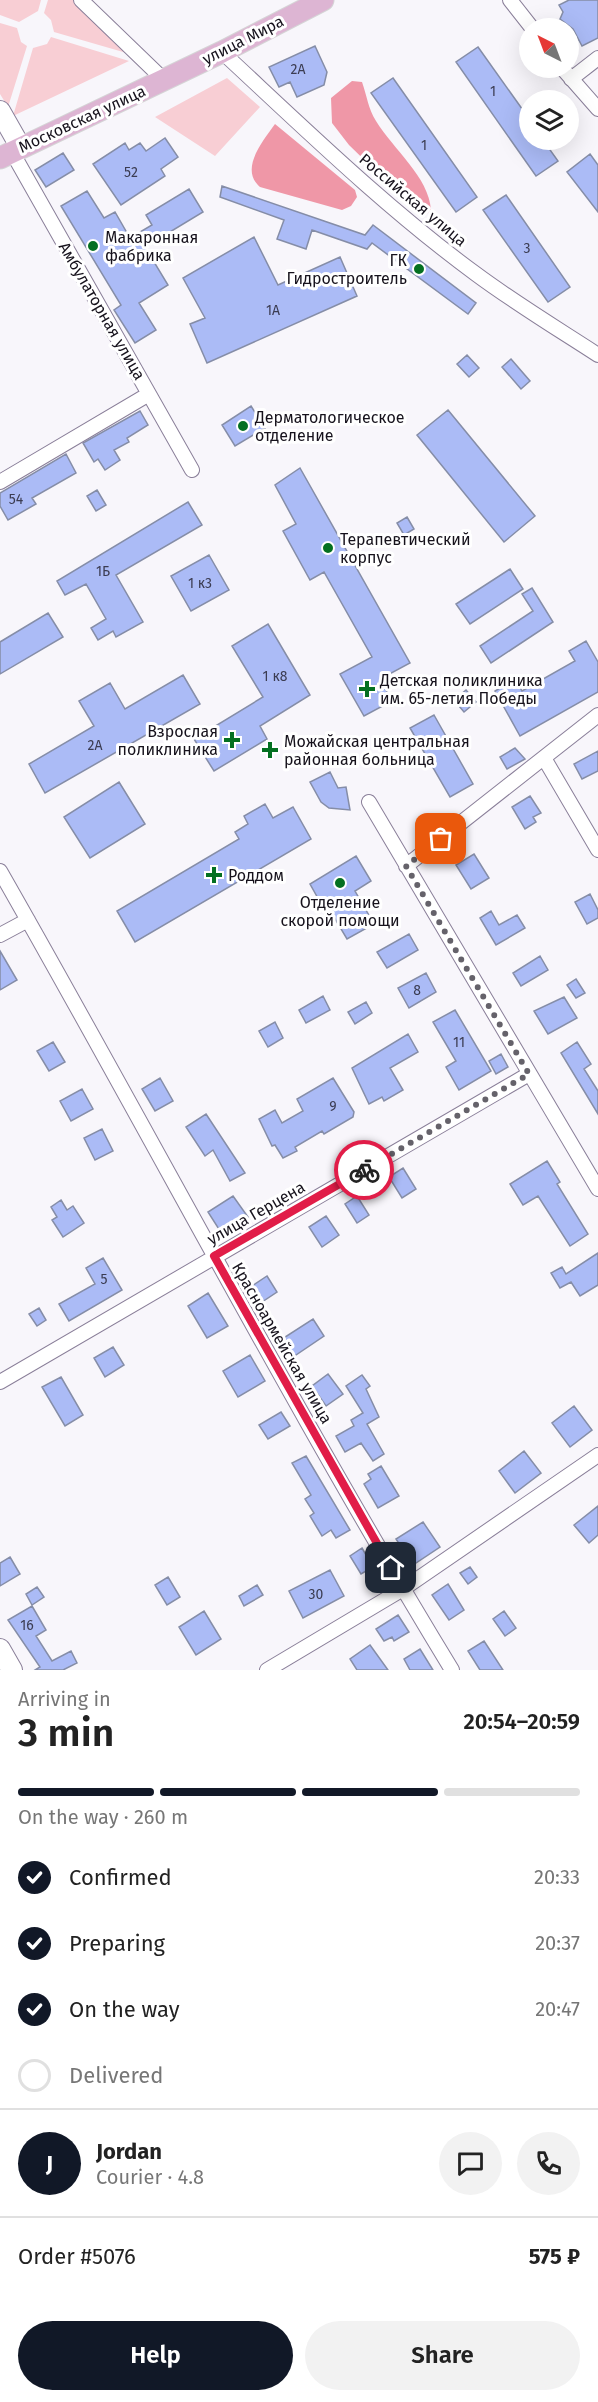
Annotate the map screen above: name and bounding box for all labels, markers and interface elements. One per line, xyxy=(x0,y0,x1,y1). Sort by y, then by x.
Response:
street label: улица Мира xyxy=(199,11,287,69)
north arrow xyxy=(519,18,579,78)
map controls xyxy=(519,18,579,150)
house number: 2А xyxy=(291,61,305,78)
street label: Московская улица xyxy=(15,81,149,157)
house number: 1 xyxy=(490,83,496,100)
button: layers xyxy=(519,90,579,150)
house number: 1 xyxy=(421,137,427,154)
street label: Российская улица xyxy=(355,150,471,250)
house number: 52 xyxy=(124,164,138,181)
place label: Макаронная фабрика xyxy=(105,228,198,265)
street label: Амбулаторная улица xyxy=(55,239,149,383)
marker: Макаронная фабрика xyxy=(86,239,100,253)
house number: 3 xyxy=(524,240,531,257)
place label: ГК Гидростроитель xyxy=(287,251,408,288)
marker: ГК Гидростроитель xyxy=(412,262,426,276)
house number: 1А xyxy=(266,302,280,319)
place label: Дерматологическое отделение xyxy=(254,408,405,445)
marker: Дерматологическое отделение xyxy=(236,419,250,433)
house number: 54 xyxy=(9,491,24,508)
place label: Терапевтический корпус xyxy=(340,530,471,567)
marker: Терапевтический корпус xyxy=(321,541,335,555)
house number: 1Б xyxy=(96,563,110,580)
house number: 1 к3 xyxy=(188,575,212,592)
house number: 1 к8 xyxy=(263,668,288,685)
place label: Детская поликлиника им. 65-летия Победы xyxy=(379,671,543,708)
marker: Детская поликлиника им. 65-летия Победы xyxy=(358,680,376,698)
place label: Взрослая поликлиника xyxy=(118,722,218,759)
marker: Взрослая поликлиника xyxy=(223,731,241,749)
place label: Можайская центральная районная больница xyxy=(284,732,470,769)
house number: 2А xyxy=(88,737,102,754)
marker: Можайская центральная районная больница xyxy=(261,741,279,759)
pin xyxy=(415,813,466,864)
icon: bag xyxy=(424,822,457,855)
marker: Роддом xyxy=(205,866,223,884)
place label: Роддом xyxy=(228,866,284,885)
marker: Отделение скорой помощи xyxy=(333,876,347,890)
place label: Отделение скорой помощи xyxy=(280,893,400,930)
house number: 8 xyxy=(413,982,421,999)
house number: 11 xyxy=(453,1034,465,1051)
house number: 9 xyxy=(329,1098,337,1115)
courier xyxy=(334,1140,394,1200)
icon: bike xyxy=(348,1154,381,1187)
street label: улица Герцена xyxy=(204,1177,308,1249)
street label: Красноармейская улица xyxy=(228,1259,336,1427)
house number: 5 xyxy=(100,1271,108,1288)
pin xyxy=(365,1542,416,1593)
icon: home xyxy=(374,1551,407,1584)
house number: 30 xyxy=(309,1586,324,1603)
house number: 16 xyxy=(20,1617,34,1634)
text: Arriving in xyxy=(18,1687,111,1711)
text: 20:54–20:59 xyxy=(464,1708,580,1735)
text: 3 min xyxy=(18,1710,114,1756)
text: On the way · 260 m xyxy=(18,1805,188,1829)
icon: check xyxy=(18,1861,51,1894)
text: Confirmed xyxy=(69,1864,172,1891)
text: 20:33 xyxy=(534,1865,580,1889)
icon: check xyxy=(18,1927,51,1960)
text: Preparing xyxy=(69,1930,165,1957)
text: 20:37 xyxy=(535,1931,580,1955)
icon: check xyxy=(18,1993,51,2026)
text: On the way xyxy=(69,1996,180,2023)
text: 20:47 xyxy=(535,1997,580,2021)
text: Delivered xyxy=(69,2062,164,2089)
button: chat xyxy=(439,2132,502,2195)
button: phone xyxy=(517,2132,580,2195)
text: Jordan xyxy=(96,2138,162,2165)
text: J xyxy=(46,2150,53,2177)
text: Courier · 4.8 xyxy=(96,2165,204,2189)
text: Order #5076 xyxy=(18,2243,136,2270)
text: 575 ₽ xyxy=(529,2243,580,2270)
button: Help xyxy=(18,2321,293,2390)
button: Share xyxy=(305,2321,580,2390)

